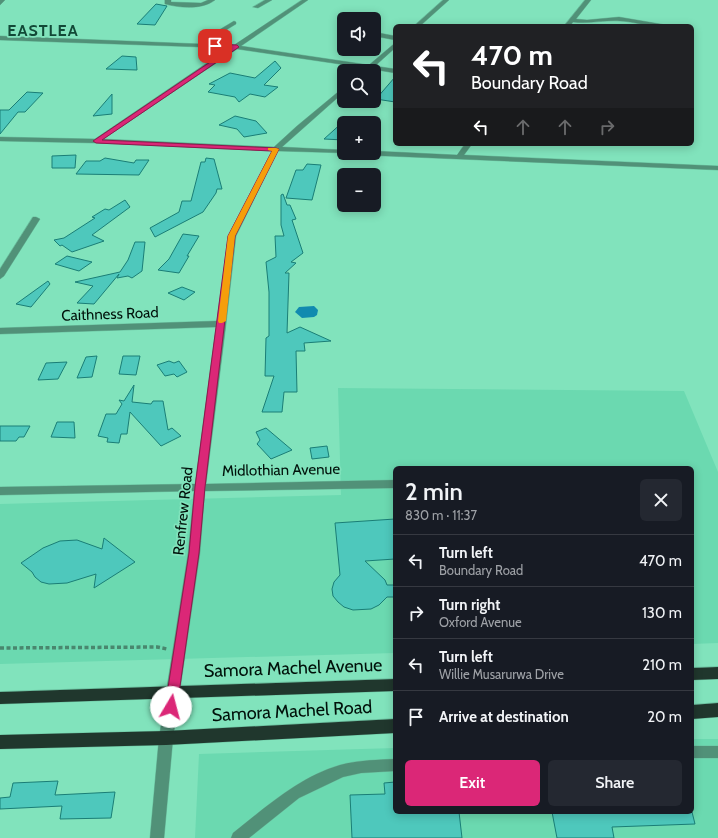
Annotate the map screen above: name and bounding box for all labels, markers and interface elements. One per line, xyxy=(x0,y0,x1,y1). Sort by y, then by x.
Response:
map controls xyxy=(337,12,381,212)
button: sound xyxy=(337,12,381,56)
district label: EASTLEA xyxy=(7,21,79,40)
pin xyxy=(198,29,232,63)
icon: arrive xyxy=(204,35,226,57)
text: 470 m xyxy=(471,38,553,72)
icon: left xyxy=(405,40,457,92)
button: search xyxy=(337,64,381,108)
text: Boundary Road xyxy=(471,72,588,94)
button: + xyxy=(337,116,381,160)
icon: left xyxy=(470,116,492,138)
icon: ahead xyxy=(512,116,534,138)
icon: ahead xyxy=(554,116,576,138)
icon: right xyxy=(596,116,618,138)
button: − xyxy=(337,168,381,212)
street label: Caithness Road xyxy=(61,303,159,325)
street label: Midlothian Avenue xyxy=(222,460,340,480)
street label: Renfrew Road xyxy=(169,466,197,556)
text: 2 min xyxy=(405,477,463,506)
button: close xyxy=(640,479,682,521)
text: 830 m · 11:37 xyxy=(405,507,477,523)
text: Turn left xyxy=(439,544,493,562)
icon: left xyxy=(405,550,427,572)
text: 470 m xyxy=(639,552,682,570)
text: Boundary Road xyxy=(439,562,523,578)
text: Turn right xyxy=(439,596,500,614)
icon: right xyxy=(405,602,427,624)
text: 130 m xyxy=(642,604,682,622)
text: Oxford Avenue xyxy=(439,614,522,630)
text: Turn left xyxy=(439,648,493,666)
street label: Samora Machel Avenue xyxy=(203,654,383,682)
icon: left xyxy=(405,654,427,676)
text: 210 m xyxy=(642,656,682,674)
text: Willie Musarurwa Drive xyxy=(439,666,564,682)
position arrow xyxy=(150,686,192,728)
street label: Samora Machel Road xyxy=(211,696,373,726)
icon: arrive xyxy=(405,706,427,728)
text: Arrive at destination xyxy=(439,708,569,726)
text: 20 m xyxy=(647,708,682,726)
button: Exit xyxy=(405,760,540,806)
button: Share xyxy=(548,760,682,806)

